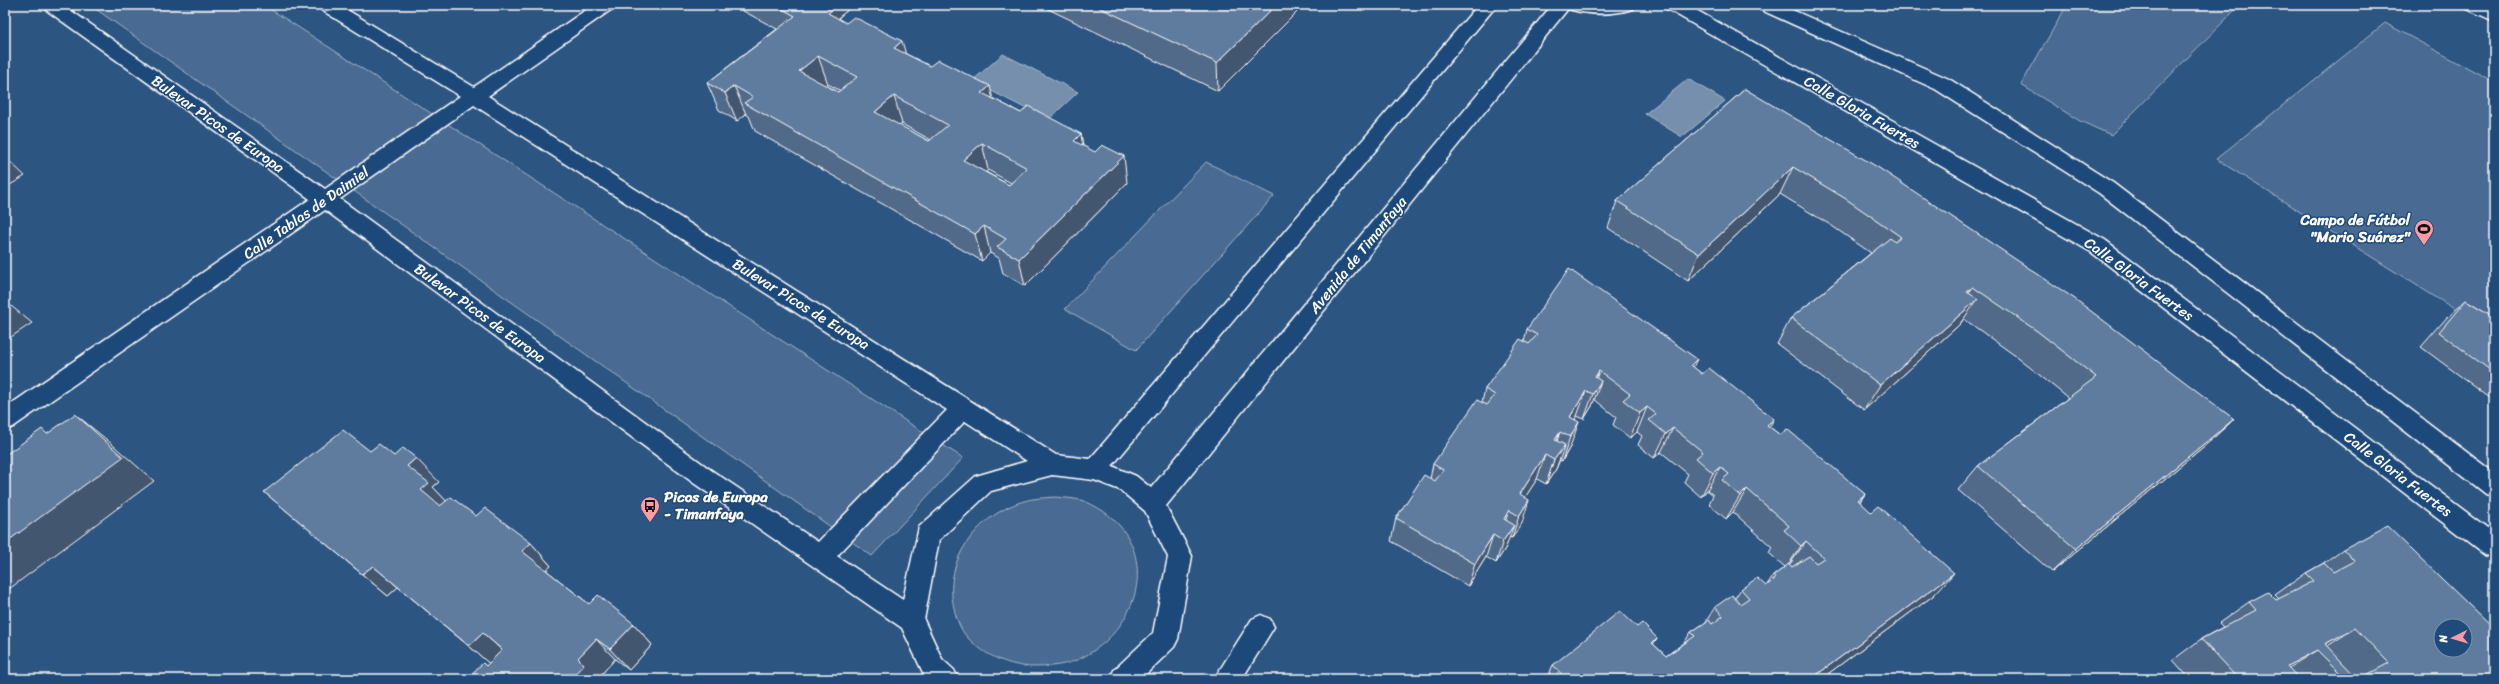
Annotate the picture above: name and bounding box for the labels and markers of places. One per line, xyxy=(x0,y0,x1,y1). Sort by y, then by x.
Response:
place label: Campo de Fútbol "Mario Suárez" xyxy=(2299,207,2412,250)
sports icon: Campo de Fútbol "Mario Suárez" xyxy=(2413,218,2435,246)
place label: Picos de Europa - Timanfaya xyxy=(664,484,768,527)
bus stop icon: Picos de Europa - Timanfaya xyxy=(639,495,661,523)

